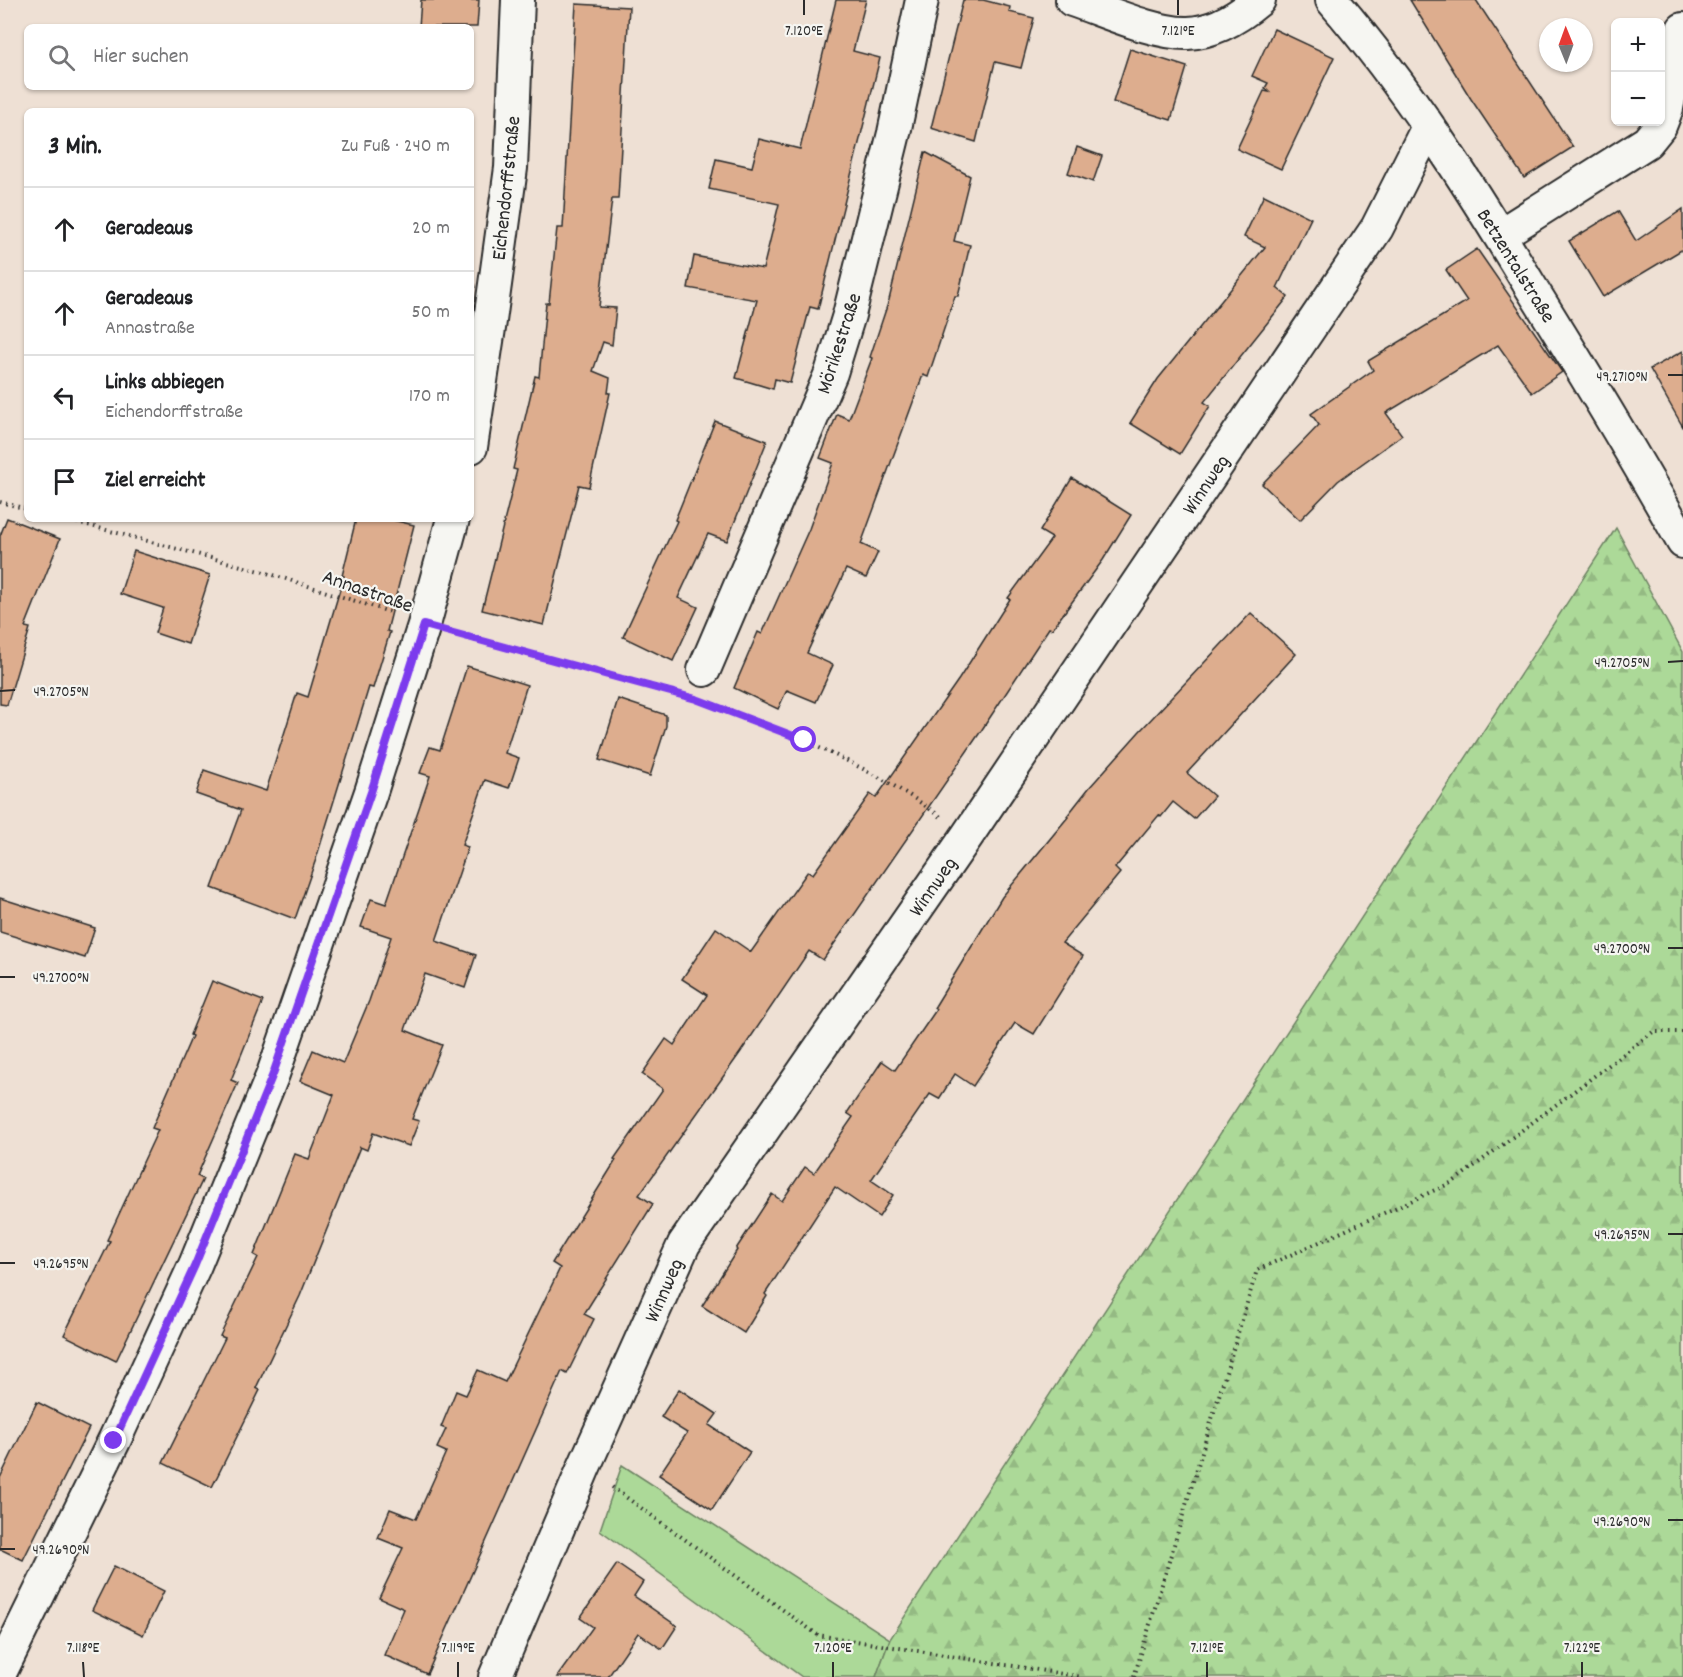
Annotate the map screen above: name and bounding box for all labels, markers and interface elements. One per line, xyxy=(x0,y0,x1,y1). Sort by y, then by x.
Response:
north arrow xyxy=(1539,18,1593,72)
map controls xyxy=(1611,18,1665,126)
button: + xyxy=(1611,18,1665,72)
text: 7.120°E xyxy=(785,21,823,43)
text: 7.121°E xyxy=(1162,21,1195,43)
search box xyxy=(24,24,474,90)
icon: search xyxy=(45,41,78,74)
text: Hier suchen xyxy=(93,42,189,73)
button: − xyxy=(1611,72,1665,126)
street label: Eichendorffstraße xyxy=(485,115,530,262)
text: 3 Min. xyxy=(48,129,102,166)
text: Zu Fuß · 240 m xyxy=(341,133,450,161)
street label: Betzentalstraße xyxy=(1467,204,1562,330)
icon: ahead xyxy=(48,213,81,246)
text: Geradeaus xyxy=(105,214,193,245)
text: 20 m xyxy=(412,215,450,243)
text: Geradeaus xyxy=(105,284,193,315)
street label: Mörikestraße xyxy=(810,290,871,398)
icon: ahead xyxy=(48,297,81,330)
text: 50 m xyxy=(412,299,450,327)
text: Annastraße xyxy=(105,315,195,343)
text: 49.2710°N xyxy=(1596,367,1648,389)
text: Links abbiegen xyxy=(105,368,224,399)
icon: left xyxy=(48,381,81,414)
text: 170 m xyxy=(409,383,450,411)
text: Eichendorffstraße xyxy=(105,399,243,427)
street label: Winnweg xyxy=(1176,449,1239,522)
icon: arrive xyxy=(48,465,81,498)
text: Ziel erreicht xyxy=(105,466,205,497)
street label: Annastraße xyxy=(318,563,416,622)
text: 49.2705°N xyxy=(1594,653,1650,675)
text: 49.2705°N xyxy=(33,682,89,704)
route start xyxy=(790,726,816,752)
street label: Winnweg xyxy=(903,852,966,924)
text: 49.2700°N xyxy=(1594,939,1650,961)
text: 49.2700°N xyxy=(33,968,89,990)
text: 49.2695°N xyxy=(1594,1225,1650,1247)
text: 49.2695°N xyxy=(33,1254,89,1276)
street label: Winnweg xyxy=(638,1254,693,1328)
route end xyxy=(100,1427,126,1453)
text: 49.2690°N xyxy=(1594,1512,1650,1534)
text: 49.2690°N xyxy=(33,1540,89,1562)
text: 7.118°E xyxy=(67,1638,99,1660)
text: 7.119°E xyxy=(441,1638,475,1660)
text: 7.120°E xyxy=(814,1638,852,1660)
text: 7.121°E xyxy=(1191,1638,1224,1660)
text: 7.122°E xyxy=(1564,1638,1600,1660)

